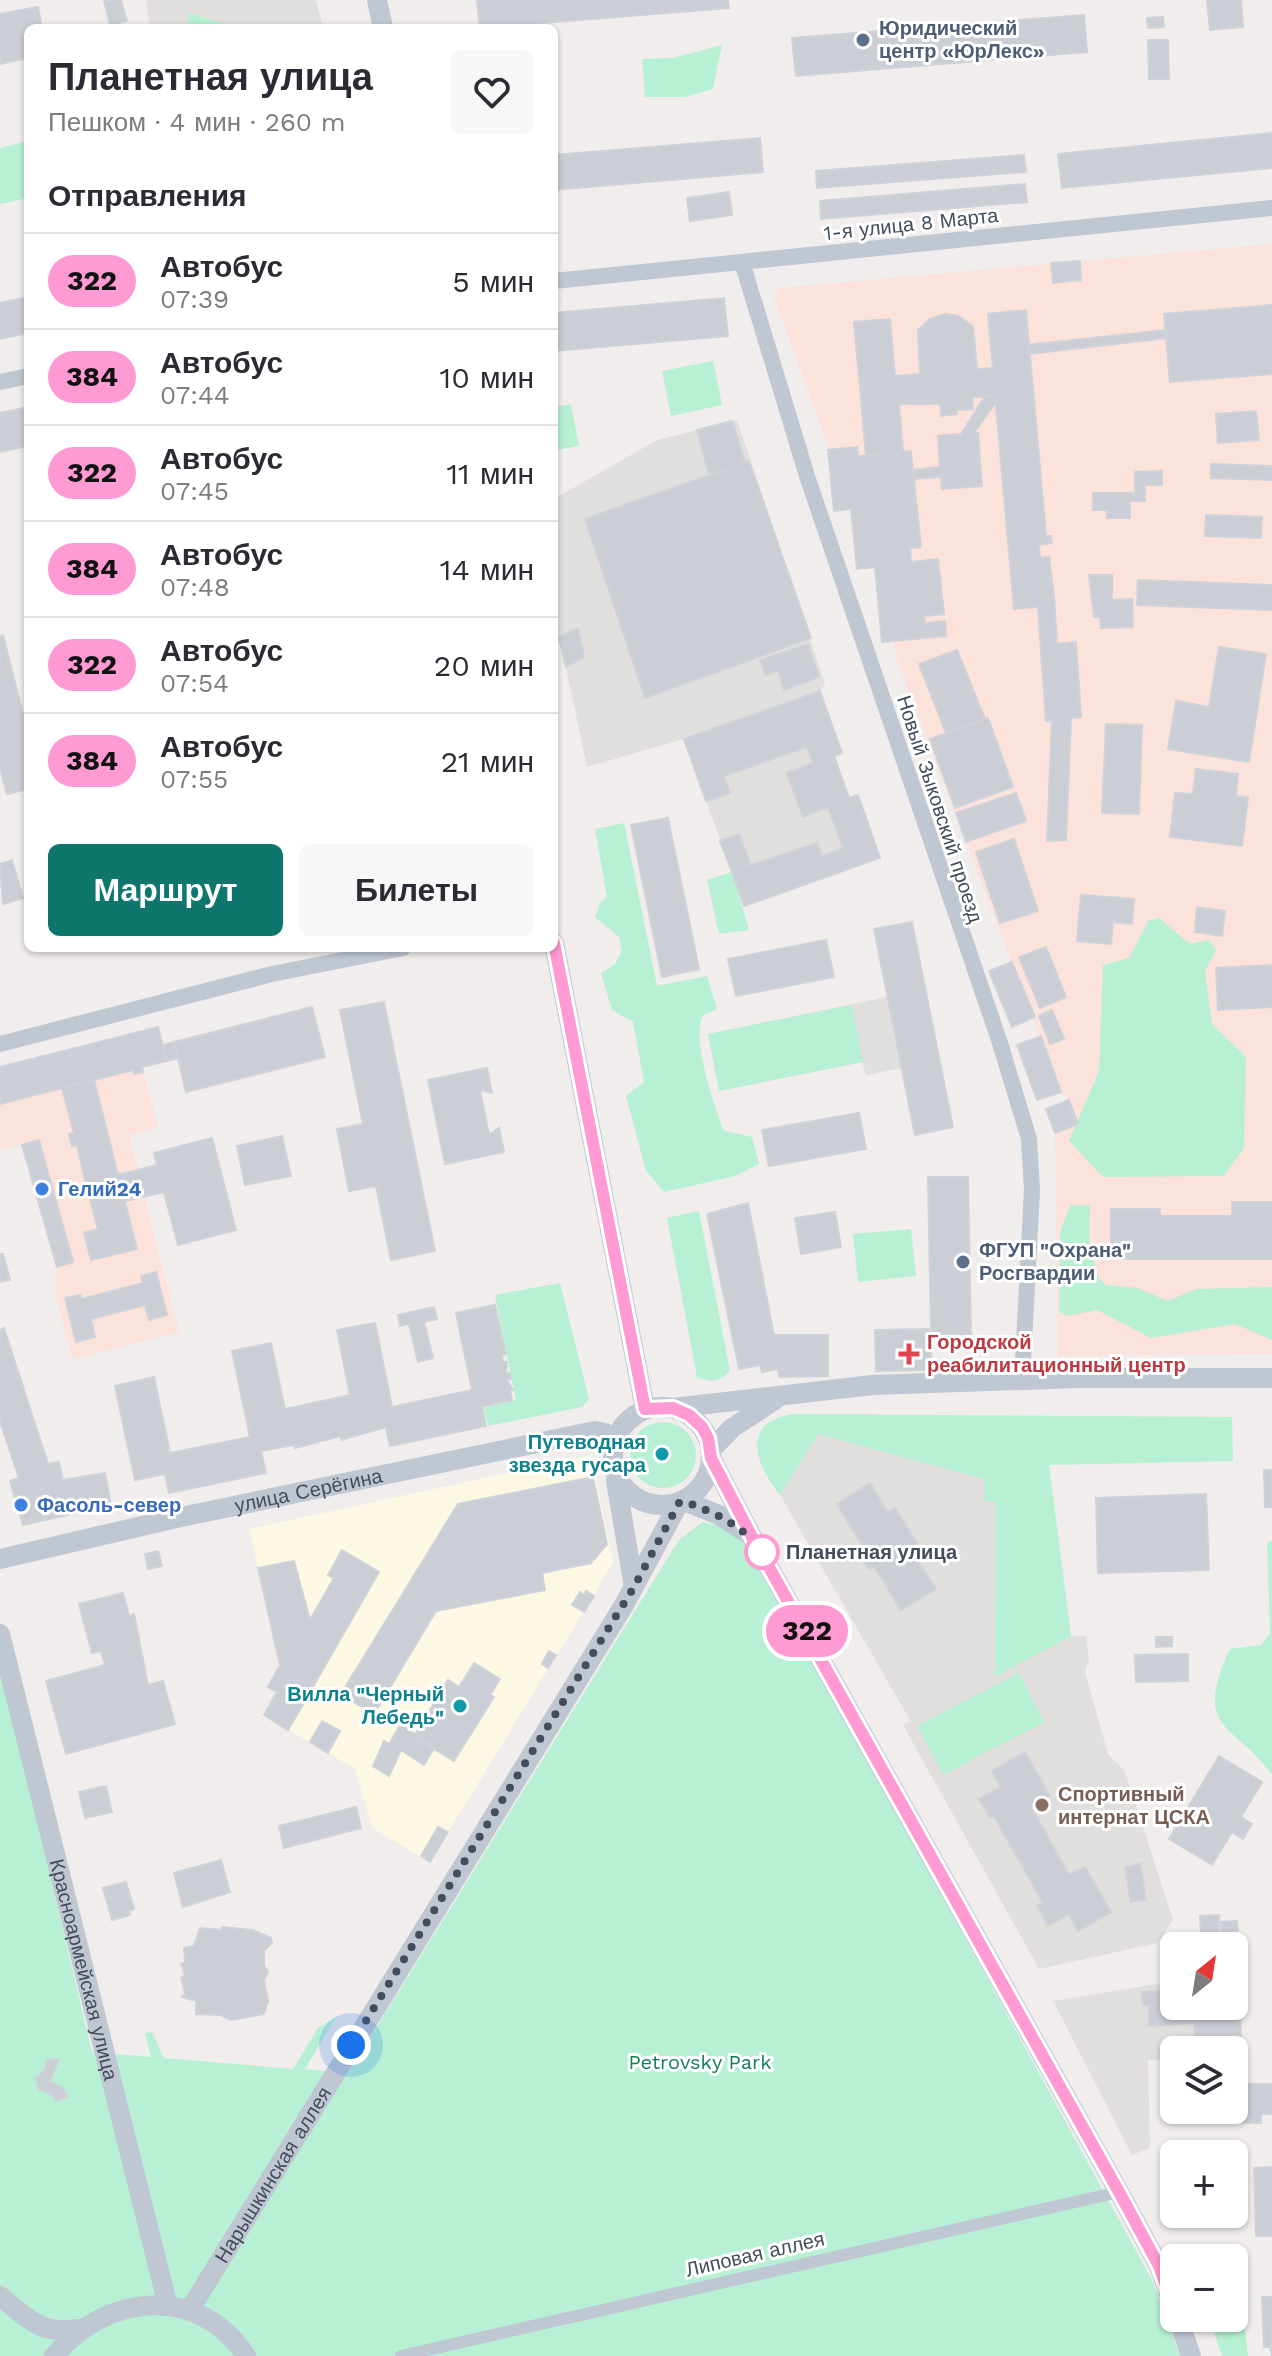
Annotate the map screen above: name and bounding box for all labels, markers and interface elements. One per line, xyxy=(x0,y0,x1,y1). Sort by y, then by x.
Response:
place label: Юридический центр «ЮрЛекс» xyxy=(879,16,1045,63)
marker: Юридический центр «ЮрЛекс» xyxy=(854,31,872,49)
button: heart xyxy=(450,50,534,134)
text: Планетная улица xyxy=(48,55,373,99)
text: Пешком · 4 мин · 260 m xyxy=(48,107,346,137)
text: Отправления xyxy=(48,178,247,213)
street label: 1-я улица 8 Марта xyxy=(823,203,1000,245)
text: Автобус xyxy=(160,249,283,284)
text: 322 xyxy=(67,264,117,297)
text: 5 мин xyxy=(452,264,534,299)
text: 07:39 xyxy=(160,284,229,314)
text: Автобус xyxy=(160,345,283,380)
text: 384 xyxy=(66,360,118,393)
text: 10 мин xyxy=(439,360,534,395)
text: 07:44 xyxy=(160,380,230,410)
text: Автобус xyxy=(160,441,283,476)
text: 322 xyxy=(67,456,117,489)
text: 11 мин xyxy=(446,456,534,491)
text: 07:45 xyxy=(160,476,229,506)
text: Автобус xyxy=(160,537,283,572)
text: 384 xyxy=(66,552,118,585)
text: 14 мин xyxy=(440,552,534,587)
text: 07:48 xyxy=(160,572,230,602)
text: Автобус xyxy=(160,633,283,668)
text: 322 xyxy=(67,648,117,681)
text: 20 мин xyxy=(434,648,534,683)
text: 07:54 xyxy=(160,668,229,698)
street label: Новый Зыковский проезд xyxy=(892,692,988,926)
text: Автобус xyxy=(160,729,283,764)
text: 384 xyxy=(66,744,118,777)
text: 21 мин xyxy=(441,744,534,779)
text: 07:55 xyxy=(160,764,228,794)
button: Маршрут xyxy=(48,844,283,936)
button: Билеты xyxy=(299,844,534,936)
place label: Гелий24 xyxy=(58,1177,141,1201)
marker: Гелий24 xyxy=(33,1180,51,1198)
place label: ФГУП "Охрана" Росгвардии xyxy=(979,1238,1131,1285)
marker: ФГУП "Охрана" Росгвардии xyxy=(954,1253,972,1271)
place label: Городской реабилитационный центр xyxy=(927,1330,1186,1377)
marker: Городской реабилитационный центр xyxy=(898,1343,920,1365)
place label: Путеводная звезда гусара xyxy=(509,1430,647,1477)
marker: Путеводная звезда гусара xyxy=(653,1445,671,1463)
street label: улица Серёгина xyxy=(232,1463,385,1518)
place label: Фасоль-север xyxy=(37,1493,181,1517)
marker: Фасоль-север xyxy=(12,1496,30,1514)
marker: Планетная улица xyxy=(745,1535,779,1569)
place label: Планетная улица xyxy=(786,1540,958,1564)
line badge: 322 xyxy=(761,1605,853,1657)
text: 322 xyxy=(782,1614,832,1647)
place label: Вилла "Черный Лебедь" xyxy=(287,1682,444,1729)
marker: Вилла "Черный Лебедь" xyxy=(451,1697,469,1715)
place label: Спортивный интернат ЦСКА xyxy=(1058,1782,1210,1829)
marker: Спортивный интернат ЦСКА xyxy=(1033,1796,1051,1814)
street label: Красноармейская улица xyxy=(45,1856,123,2084)
north arrow xyxy=(1160,1932,1248,2020)
map controls xyxy=(1160,1932,1248,2332)
your location xyxy=(331,2025,371,2065)
button: layers xyxy=(1160,2036,1248,2124)
park label: Petrovsky Park xyxy=(628,2050,772,2074)
street label: Нарышкинская аллея xyxy=(210,2082,336,2267)
button: + xyxy=(1160,2140,1248,2228)
street label: Липовая аллея xyxy=(683,2226,827,2282)
button: − xyxy=(1160,2244,1248,2332)

